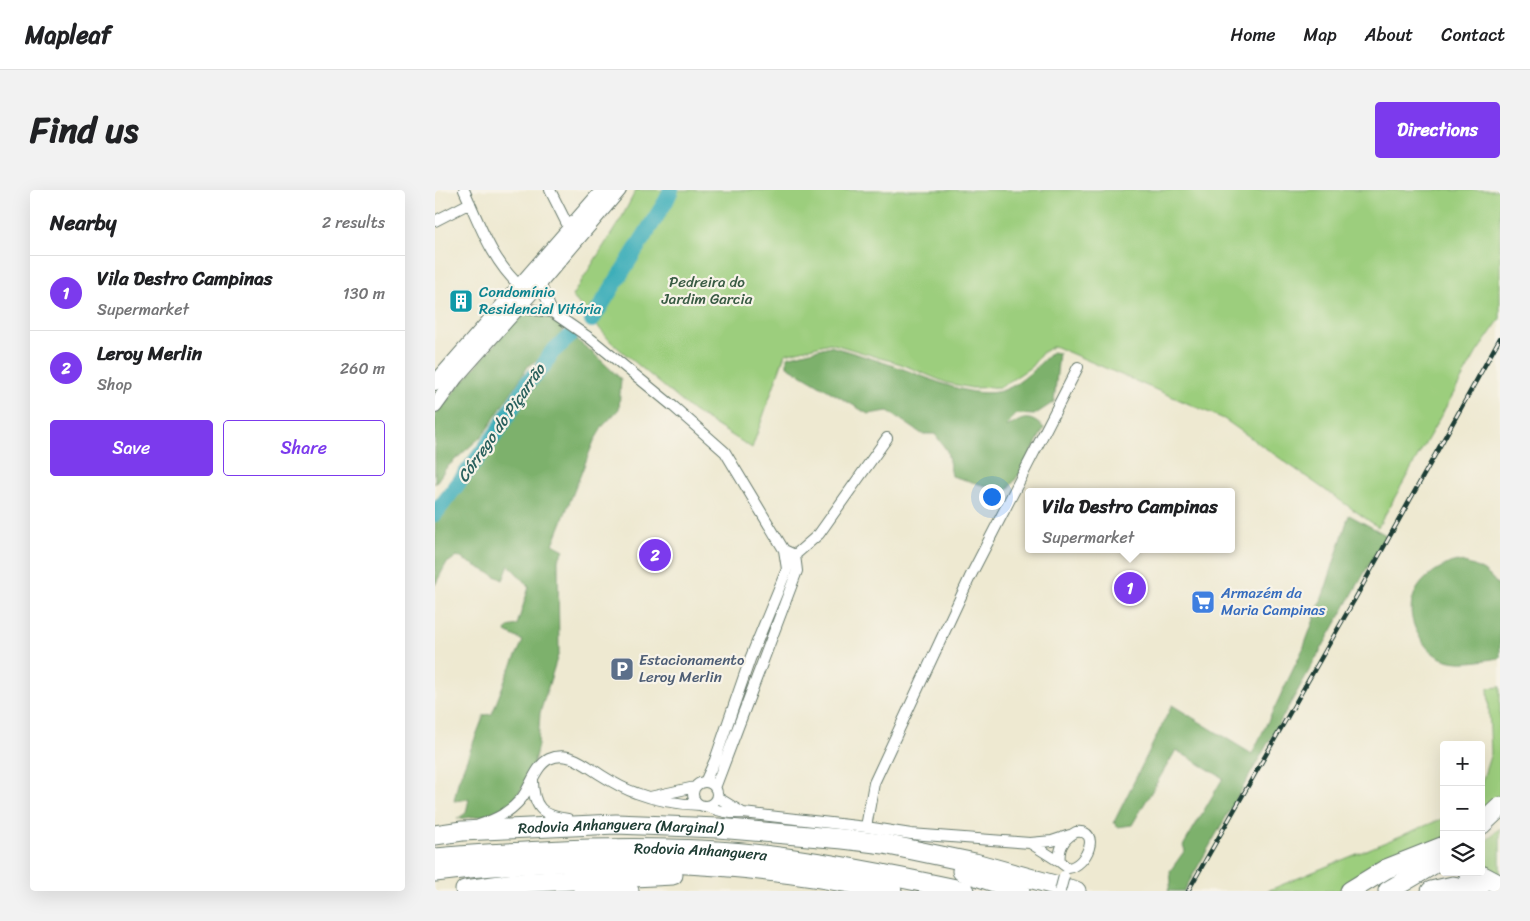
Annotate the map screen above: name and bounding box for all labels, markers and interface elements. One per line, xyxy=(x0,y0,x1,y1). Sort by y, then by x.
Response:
text: Mapleaf xyxy=(25,14,111,56)
text: Home xyxy=(1231,19,1276,51)
text: Map xyxy=(1304,19,1337,51)
text: About xyxy=(1365,19,1413,51)
text: Contact xyxy=(1441,19,1505,51)
text: Find us xyxy=(30,99,138,161)
button: Directions xyxy=(1375,102,1500,158)
text: Nearby xyxy=(50,204,116,242)
text: 2 results xyxy=(322,208,385,237)
text: Vila Destro Campinas xyxy=(97,262,273,295)
park label: Pedreira do Jardim Garcia xyxy=(661,269,753,312)
text: 1 xyxy=(63,279,69,308)
text: 130 m xyxy=(343,279,385,308)
place label: Condomínio Residencial Vitória xyxy=(479,279,602,322)
building icon: Condomínio Residencial Vitória xyxy=(448,288,474,314)
text: Supermarket xyxy=(97,295,189,324)
text: Leroy Merlin xyxy=(97,337,202,370)
text: 2 xyxy=(61,354,71,383)
text: 260 m xyxy=(340,354,385,383)
water label: Córrego do Piçarrão xyxy=(449,357,554,488)
text: Shop xyxy=(97,370,132,399)
button: Save xyxy=(50,420,213,476)
button: Share xyxy=(223,420,385,476)
your location xyxy=(979,484,1005,510)
popup xyxy=(1025,488,1235,553)
text: Vila Destro Campinas xyxy=(1042,490,1218,523)
text: Supermarket xyxy=(1042,523,1134,552)
pin: 2 xyxy=(639,536,671,574)
pin: 1 xyxy=(1114,569,1146,607)
place label: Armazém da Maria Campinas xyxy=(1220,580,1326,623)
supermarket icon: Armazém da Maria Campinas xyxy=(1190,589,1216,615)
place label: Estacionamento Leroy Merlin xyxy=(639,647,745,690)
parking icon: Estacionamento Leroy Merlin xyxy=(609,656,635,682)
map controls xyxy=(1440,741,1485,876)
button: + xyxy=(1440,741,1485,786)
button: − xyxy=(1440,786,1485,831)
street label: Rodovia Anhanguera (Marginal) xyxy=(517,811,725,841)
button: layers xyxy=(1440,831,1485,876)
street label: Rodovia Anhanguera xyxy=(634,835,769,869)

